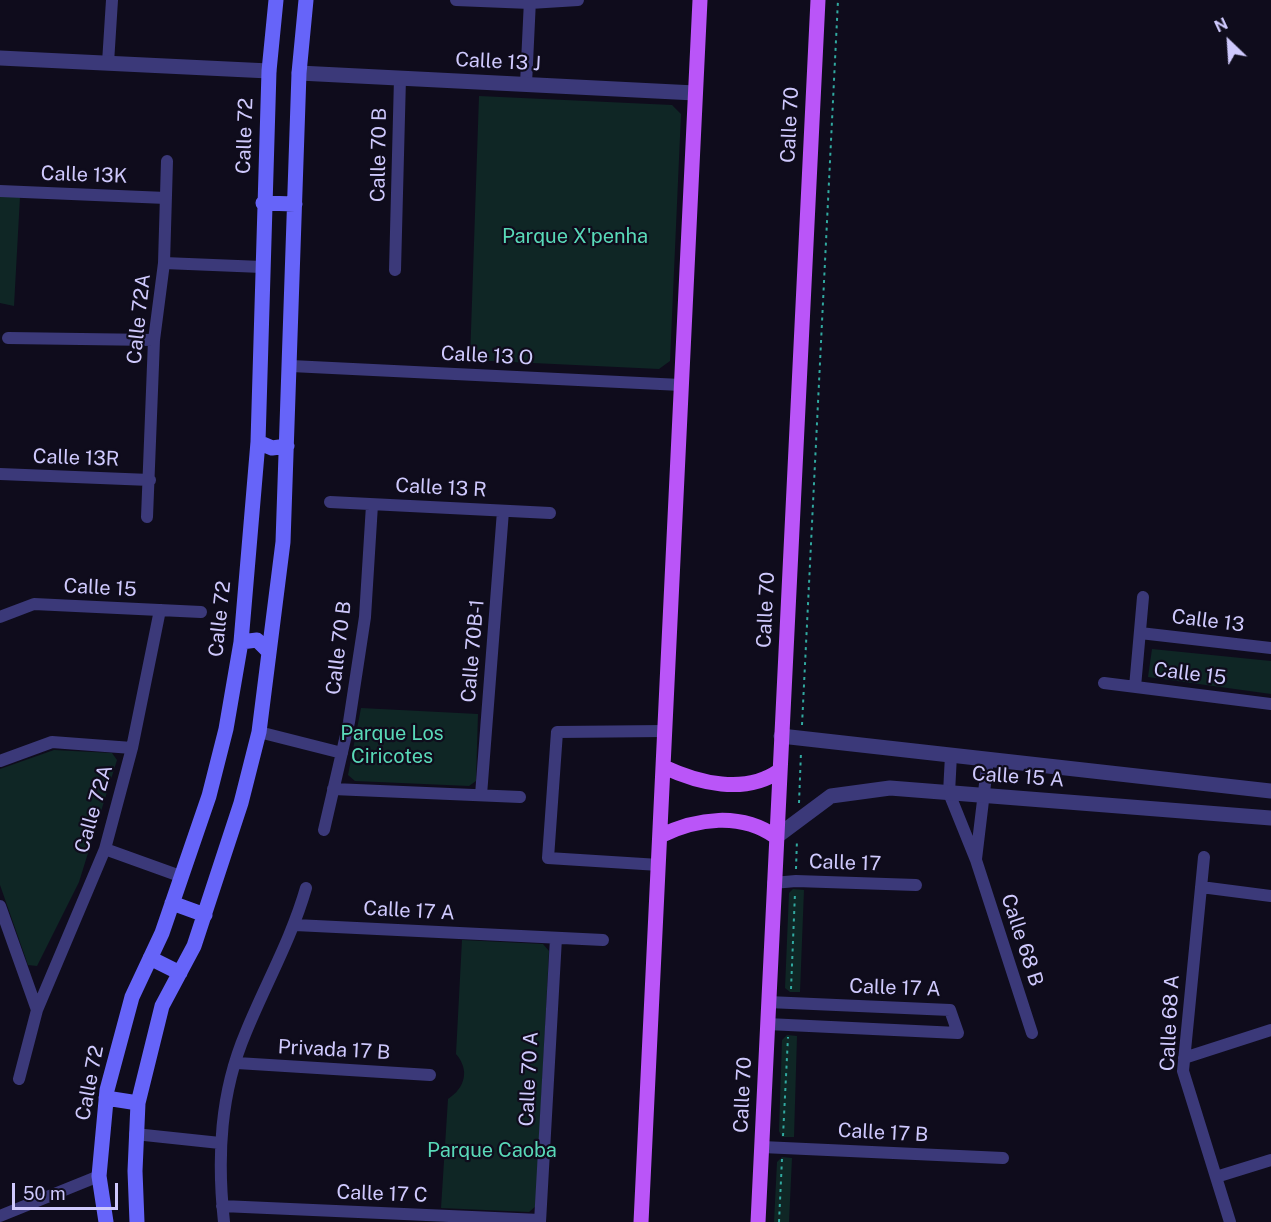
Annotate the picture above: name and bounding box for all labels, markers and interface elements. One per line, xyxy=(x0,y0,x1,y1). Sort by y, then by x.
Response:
north arrow xyxy=(1199,12,1259,72)
text: N xyxy=(1211,14,1231,36)
street label: Calle 13 J xyxy=(455,48,541,76)
street label: Calle 70 xyxy=(776,86,804,164)
street label: Calle 72 xyxy=(232,97,258,175)
street label: Calle 70 B xyxy=(366,108,392,202)
street label: Calle 13K xyxy=(40,161,128,189)
park label: Parque X'penha xyxy=(502,225,648,249)
street label: Calle 72A xyxy=(122,273,156,365)
street label: Calle 13 O xyxy=(440,342,534,370)
street label: Calle 13R xyxy=(32,444,120,472)
street label: Calle 13 R xyxy=(395,474,487,502)
street label: Calle 70 xyxy=(752,571,780,649)
street label: Calle 15 xyxy=(63,574,137,602)
street label: Calle 72 xyxy=(204,580,236,658)
street label: Calle 70B-1 xyxy=(457,598,489,704)
street label: Calle 70 B xyxy=(321,600,357,696)
street label: Calle 13 xyxy=(1170,605,1246,637)
street label: Calle 15 xyxy=(1152,658,1228,690)
park label: Parque Los Ciricotes xyxy=(340,722,444,769)
street label: Calle 72A xyxy=(70,762,118,856)
street label: Calle 15 A xyxy=(971,762,1065,792)
street label: Calle 17 xyxy=(808,850,882,876)
street label: Calle 68 B xyxy=(996,891,1048,989)
street label: Calle 17 A xyxy=(363,897,455,925)
street label: Calle 17 A xyxy=(849,974,941,1002)
street label: Calle 68 A xyxy=(1155,974,1185,1072)
street label: Calle 70 A xyxy=(515,1031,543,1127)
street label: Privada 17 B xyxy=(277,1035,391,1065)
street label: Calle 72 xyxy=(71,1043,109,1123)
street label: Calle 70 xyxy=(729,1056,757,1134)
street label: Calle 17 B xyxy=(837,1119,929,1147)
park label: Parque Caoba xyxy=(427,1139,557,1163)
scale bar xyxy=(15,1171,122,1209)
street label: Calle 17 C xyxy=(336,1180,428,1208)
text: 50 m xyxy=(23,1183,66,1204)

